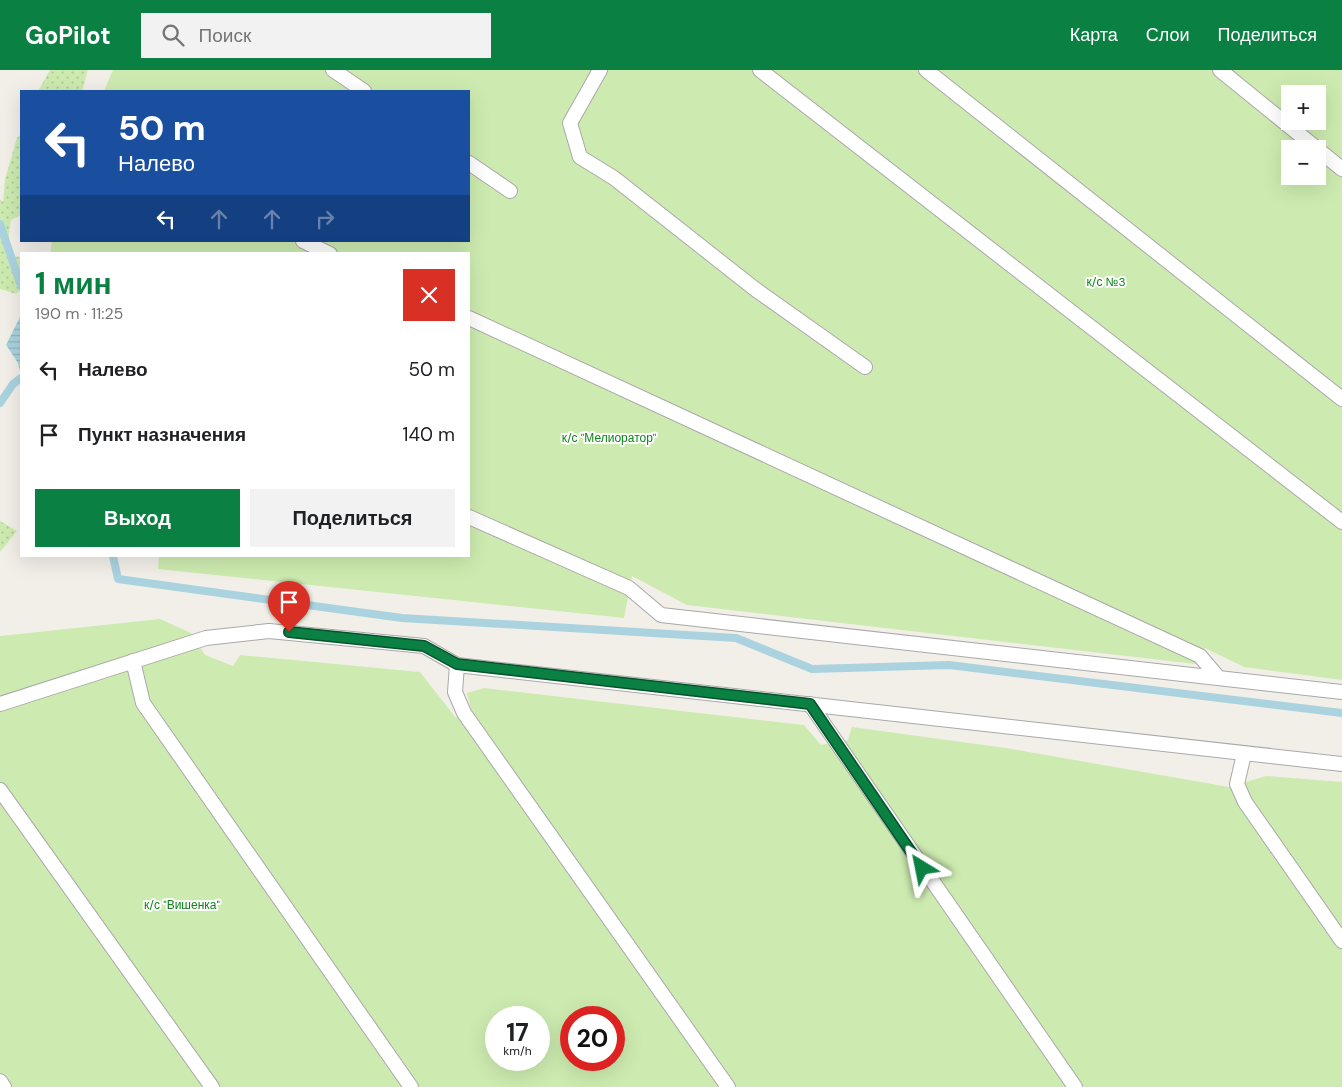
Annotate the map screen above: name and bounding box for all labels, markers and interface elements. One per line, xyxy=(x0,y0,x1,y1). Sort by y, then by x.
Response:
search box xyxy=(141,13,491,58)
text: GoPilot xyxy=(25,20,111,51)
icon: search xyxy=(159,21,187,49)
text: Поиск xyxy=(199,23,251,48)
text: Карта xyxy=(1070,23,1118,47)
text: Слои xyxy=(1146,23,1190,47)
text: Поделиться xyxy=(1218,23,1317,47)
map controls xyxy=(1281,85,1326,185)
button: + xyxy=(1281,85,1326,130)
text: 50 m xyxy=(118,105,206,151)
icon: left xyxy=(35,110,100,175)
button: − xyxy=(1281,140,1326,185)
text: Налево xyxy=(118,149,195,178)
icon: left xyxy=(152,205,180,233)
icon: ahead xyxy=(205,205,233,233)
icon: ahead xyxy=(258,205,286,233)
icon: right xyxy=(311,205,339,233)
text: 1 мин xyxy=(35,264,112,303)
button: close xyxy=(403,269,455,321)
park label: к/с №3 xyxy=(1086,274,1126,290)
text: 190 m · 11:25 xyxy=(35,303,123,324)
icon: left xyxy=(35,356,63,384)
text: Налево xyxy=(78,357,148,382)
text: 50 m xyxy=(408,357,455,382)
icon: arrive xyxy=(35,421,63,449)
text: Пункт назначения xyxy=(78,422,246,447)
text: 140 m xyxy=(403,422,455,447)
park label: к/с "Мелиоратор" xyxy=(562,430,657,446)
button: Выход xyxy=(35,489,240,547)
button: Поделиться xyxy=(250,489,455,547)
pin xyxy=(268,581,310,632)
icon: arrive xyxy=(275,588,303,616)
position arrow xyxy=(895,841,947,893)
park label: к/с "Вишенка" xyxy=(144,897,220,913)
speed limit sign: 20 xyxy=(560,1006,625,1071)
text: 17 xyxy=(506,1016,529,1049)
text: km/h xyxy=(503,1043,532,1059)

